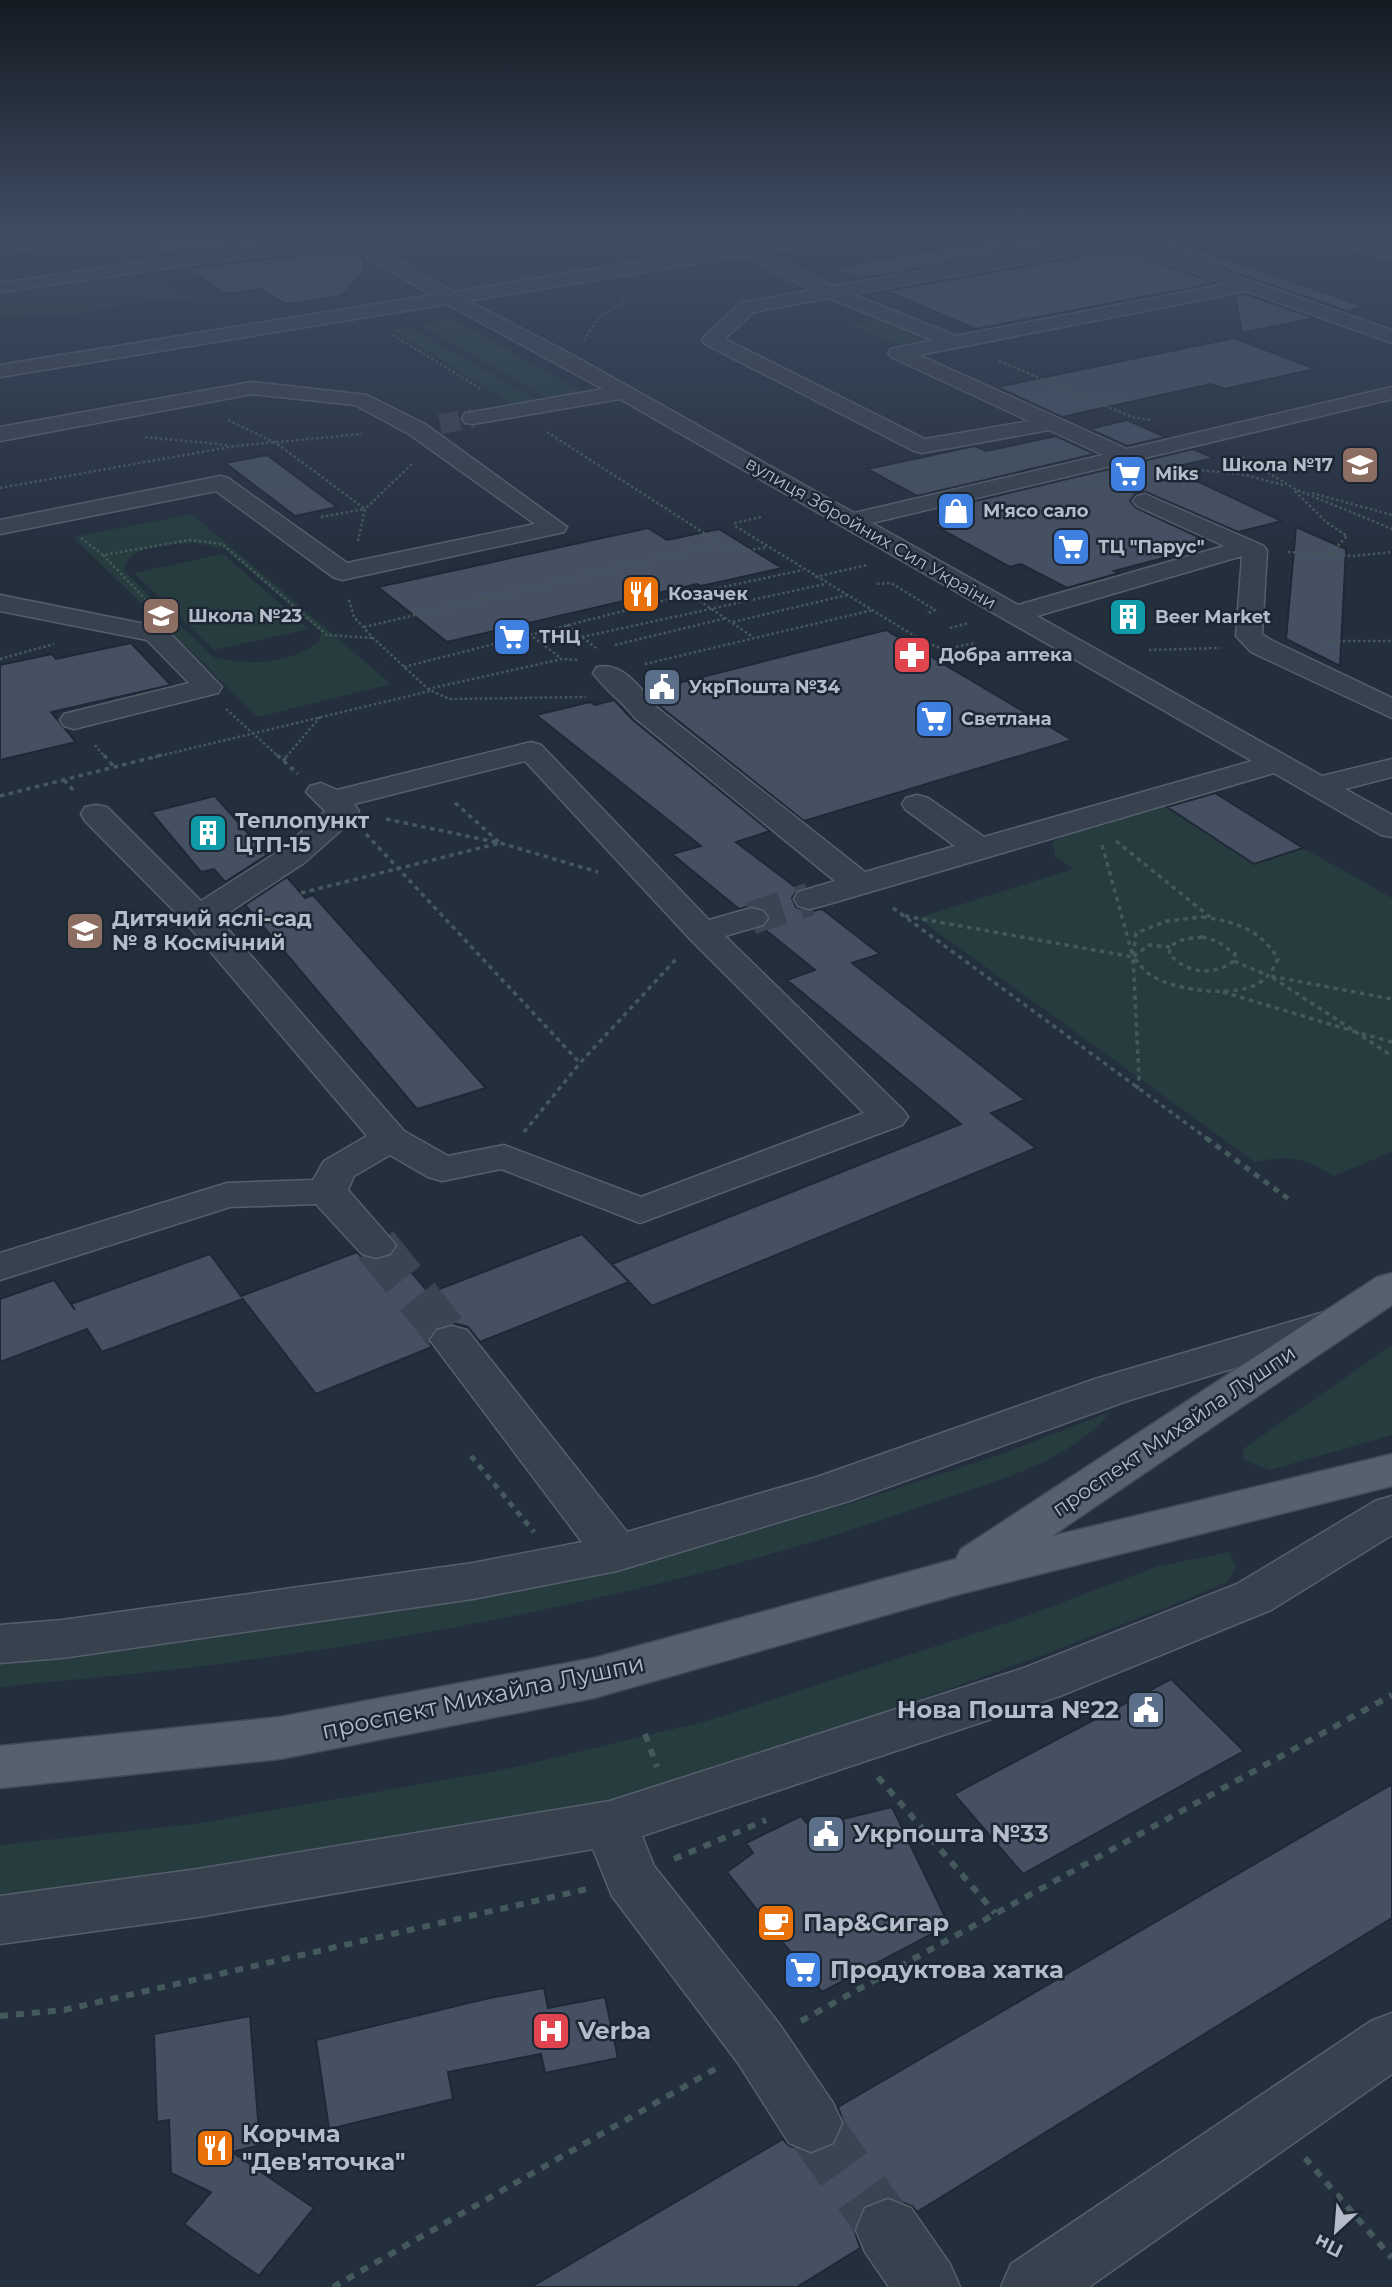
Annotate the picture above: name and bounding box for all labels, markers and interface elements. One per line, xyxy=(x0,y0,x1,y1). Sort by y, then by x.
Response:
school or university icon: Школа №17 xyxy=(1339,444,1381,486)
street label: вулиця Збройних Сил України xyxy=(742,452,1000,614)
supermarket icon: Miks xyxy=(1107,453,1149,495)
place label: Школа №17 xyxy=(1222,454,1333,476)
place label: Miks xyxy=(1155,463,1199,485)
shop icon: М'ясо сало xyxy=(935,490,977,532)
place label: М'ясо сало xyxy=(983,500,1089,522)
supermarket icon: ТЦ "Парус" xyxy=(1050,526,1092,568)
place label: ТЦ "Парус" xyxy=(1098,536,1205,558)
restaurant icon: Козачек xyxy=(620,573,662,615)
place label: Козачек xyxy=(668,583,748,605)
school or university icon: Школа №23 xyxy=(140,595,182,637)
building icon: Beer Market xyxy=(1107,596,1149,638)
place label: Школа №23 xyxy=(188,605,303,627)
place label: Beer Market xyxy=(1155,606,1271,628)
supermarket icon: ТНЦ xyxy=(491,616,533,658)
place label: ТНЦ xyxy=(539,626,580,648)
pharmacy icon: Добра аптека xyxy=(891,634,933,676)
place label: Добра аптека xyxy=(939,644,1072,666)
public building icon: УкрПошта №34 xyxy=(641,666,683,708)
place label: УкрПошта №34 xyxy=(689,676,840,698)
supermarket icon: Светлана xyxy=(913,698,955,740)
place label: Светлана xyxy=(961,708,1052,730)
place label: Теплопункт ЦТП-15 xyxy=(235,808,370,857)
building icon: Теплопункт ЦТП-15 xyxy=(187,812,229,854)
place label: Дитячий яслі-сад № 8 Космічний xyxy=(112,906,312,955)
school or university icon: Дитячий яслі-сад № 8 Космічний xyxy=(64,910,106,952)
street label: проспект Михайла Лушпи xyxy=(1047,1340,1300,1521)
street label: проспект Михайла Лушпи xyxy=(319,1648,647,1745)
public building icon: Нова Пошта №22 xyxy=(1125,1689,1167,1731)
place label: Нова Пошта №22 xyxy=(897,1695,1119,1724)
public building icon: Укрпошта №33 xyxy=(805,1813,847,1855)
place label: Укрпошта №33 xyxy=(853,1819,1049,1848)
cafe icon: Пар&Сигар xyxy=(755,1902,797,1944)
place label: Пар&Сигар xyxy=(803,1908,949,1937)
supermarket icon: Продуктова хатка xyxy=(782,1949,824,1991)
place label: Продуктова хатка xyxy=(830,1955,1064,1984)
hospital icon: Verba xyxy=(530,2010,572,2052)
place label: Verba xyxy=(577,2016,651,2045)
place label: Корчма "Дев'яточка" xyxy=(242,2119,405,2176)
restaurant icon: Корчма "Дев'яточка" xyxy=(194,2127,236,2169)
north arrow xyxy=(1301,2196,1371,2266)
text: Пн xyxy=(1311,2229,1347,2262)

